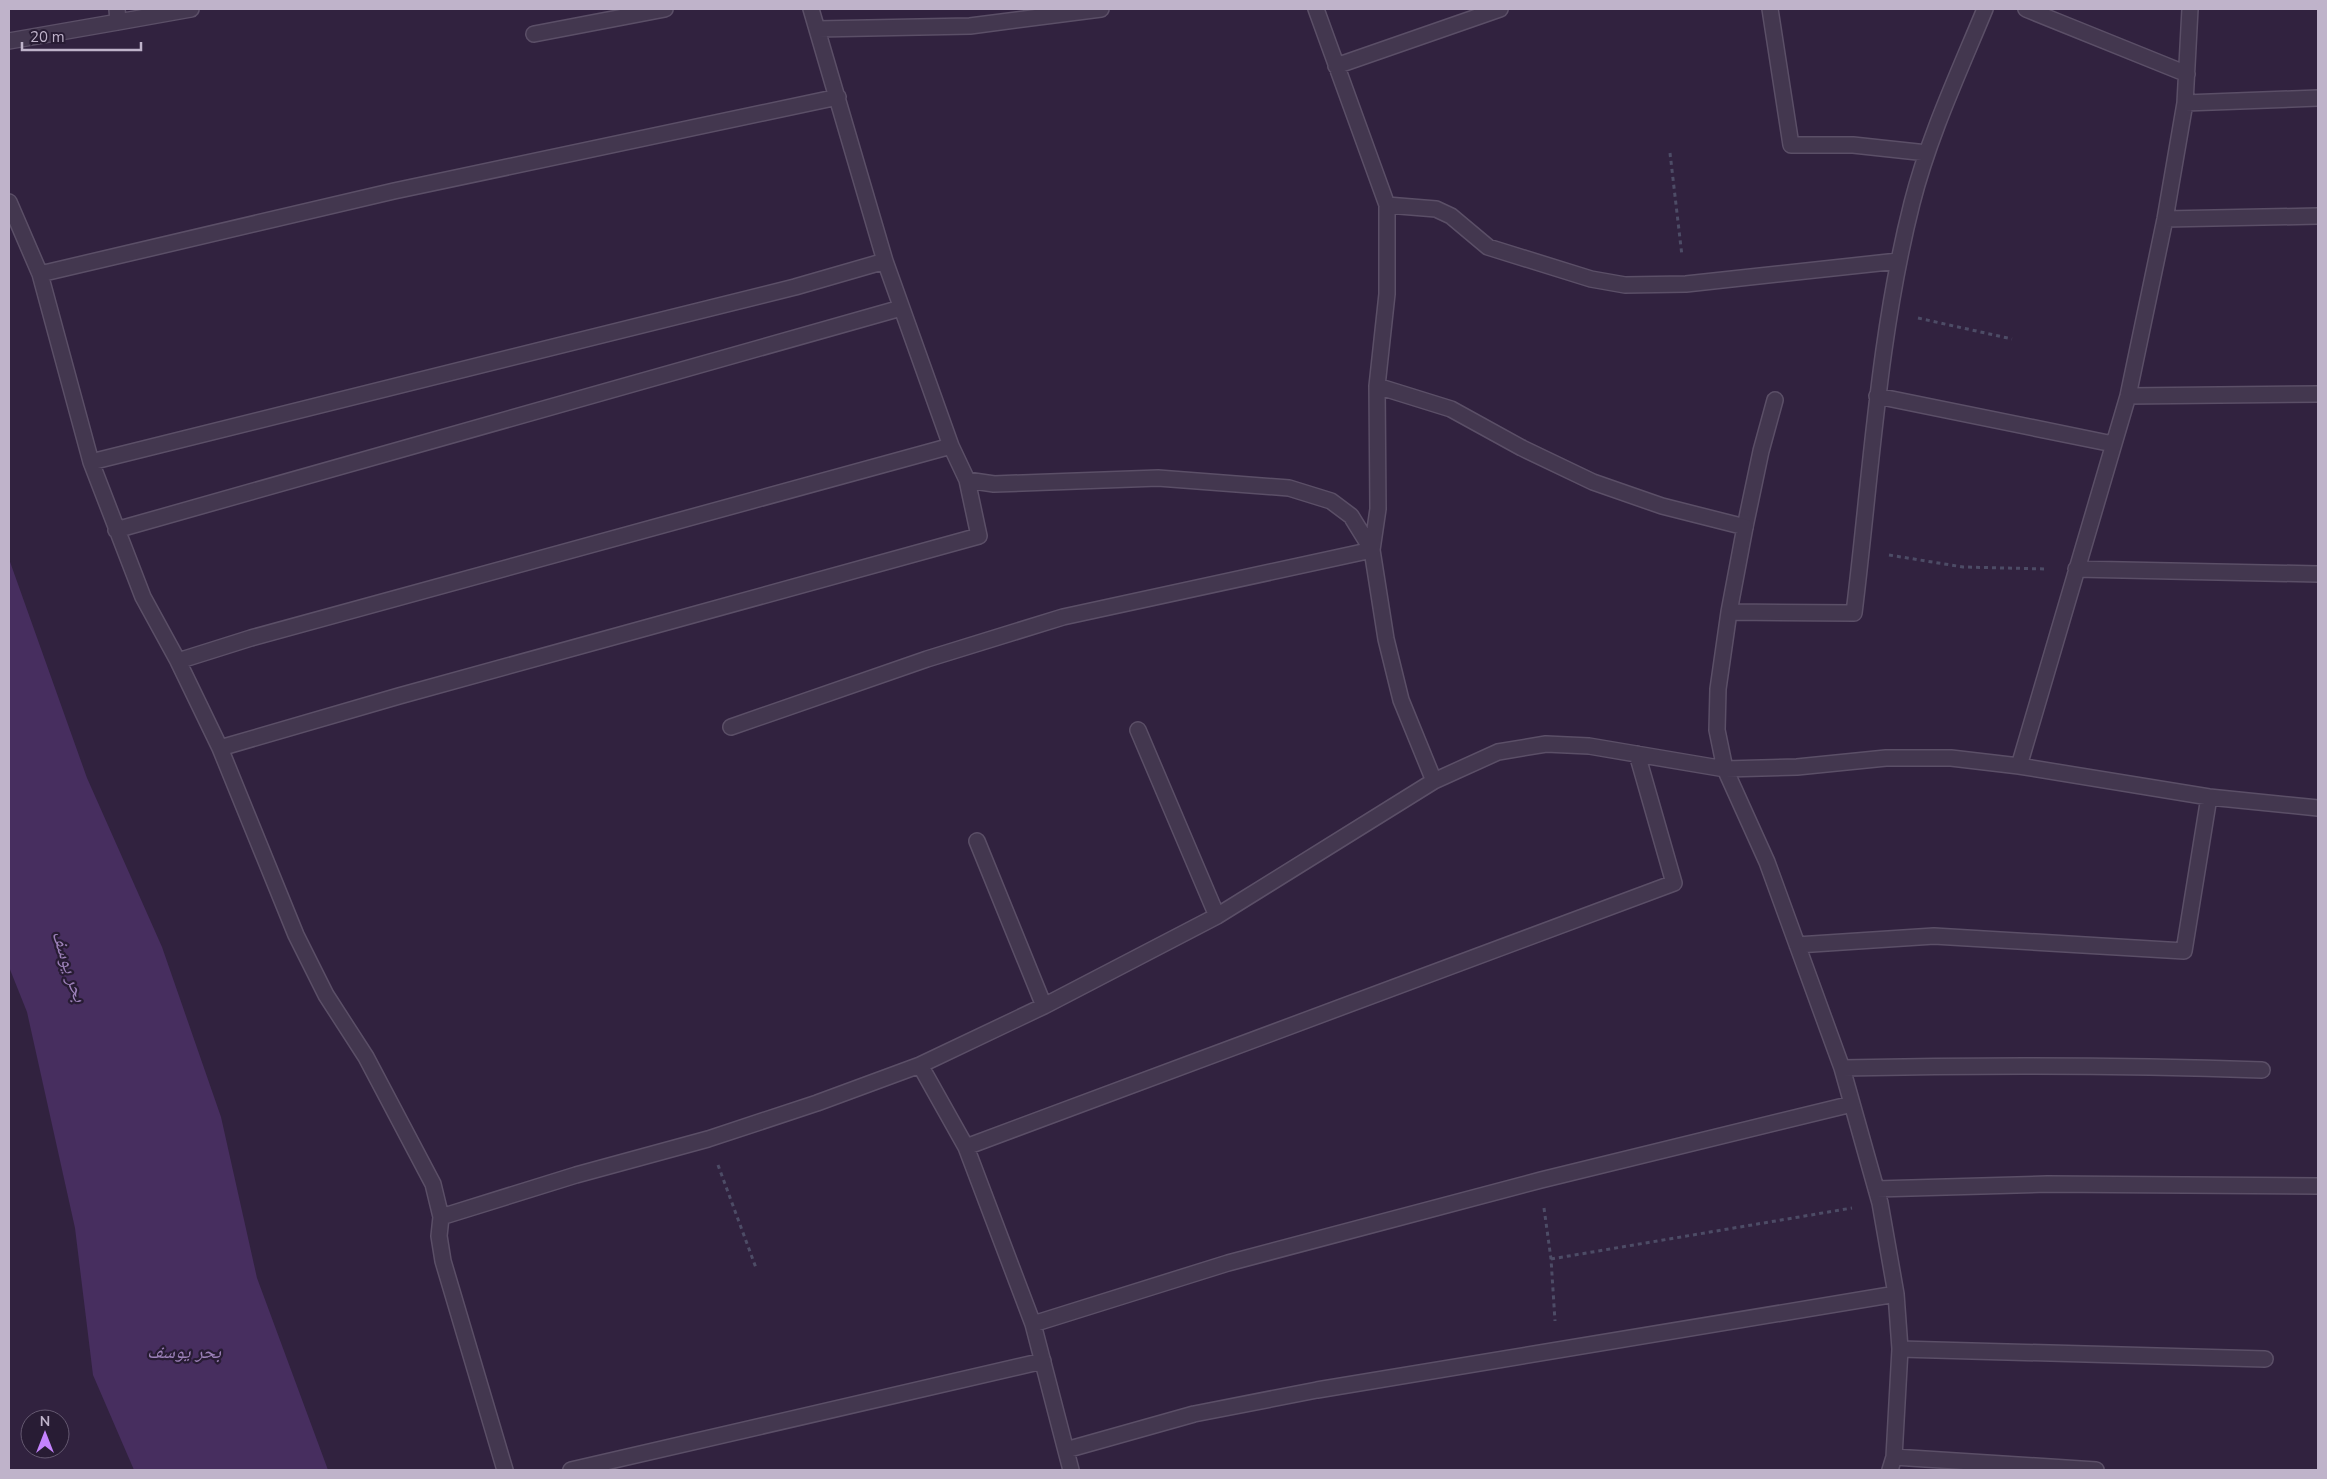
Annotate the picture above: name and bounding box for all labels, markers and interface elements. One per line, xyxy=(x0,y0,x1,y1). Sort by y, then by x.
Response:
scale bar xyxy=(22,20,141,52)
text: 20 m xyxy=(30,27,65,47)
water label: بحر يوسف xyxy=(45,927,93,1006)
water label: بحر يوسف xyxy=(147,1339,222,1365)
north arrow xyxy=(20,1409,70,1459)
text: N xyxy=(40,1412,50,1431)

